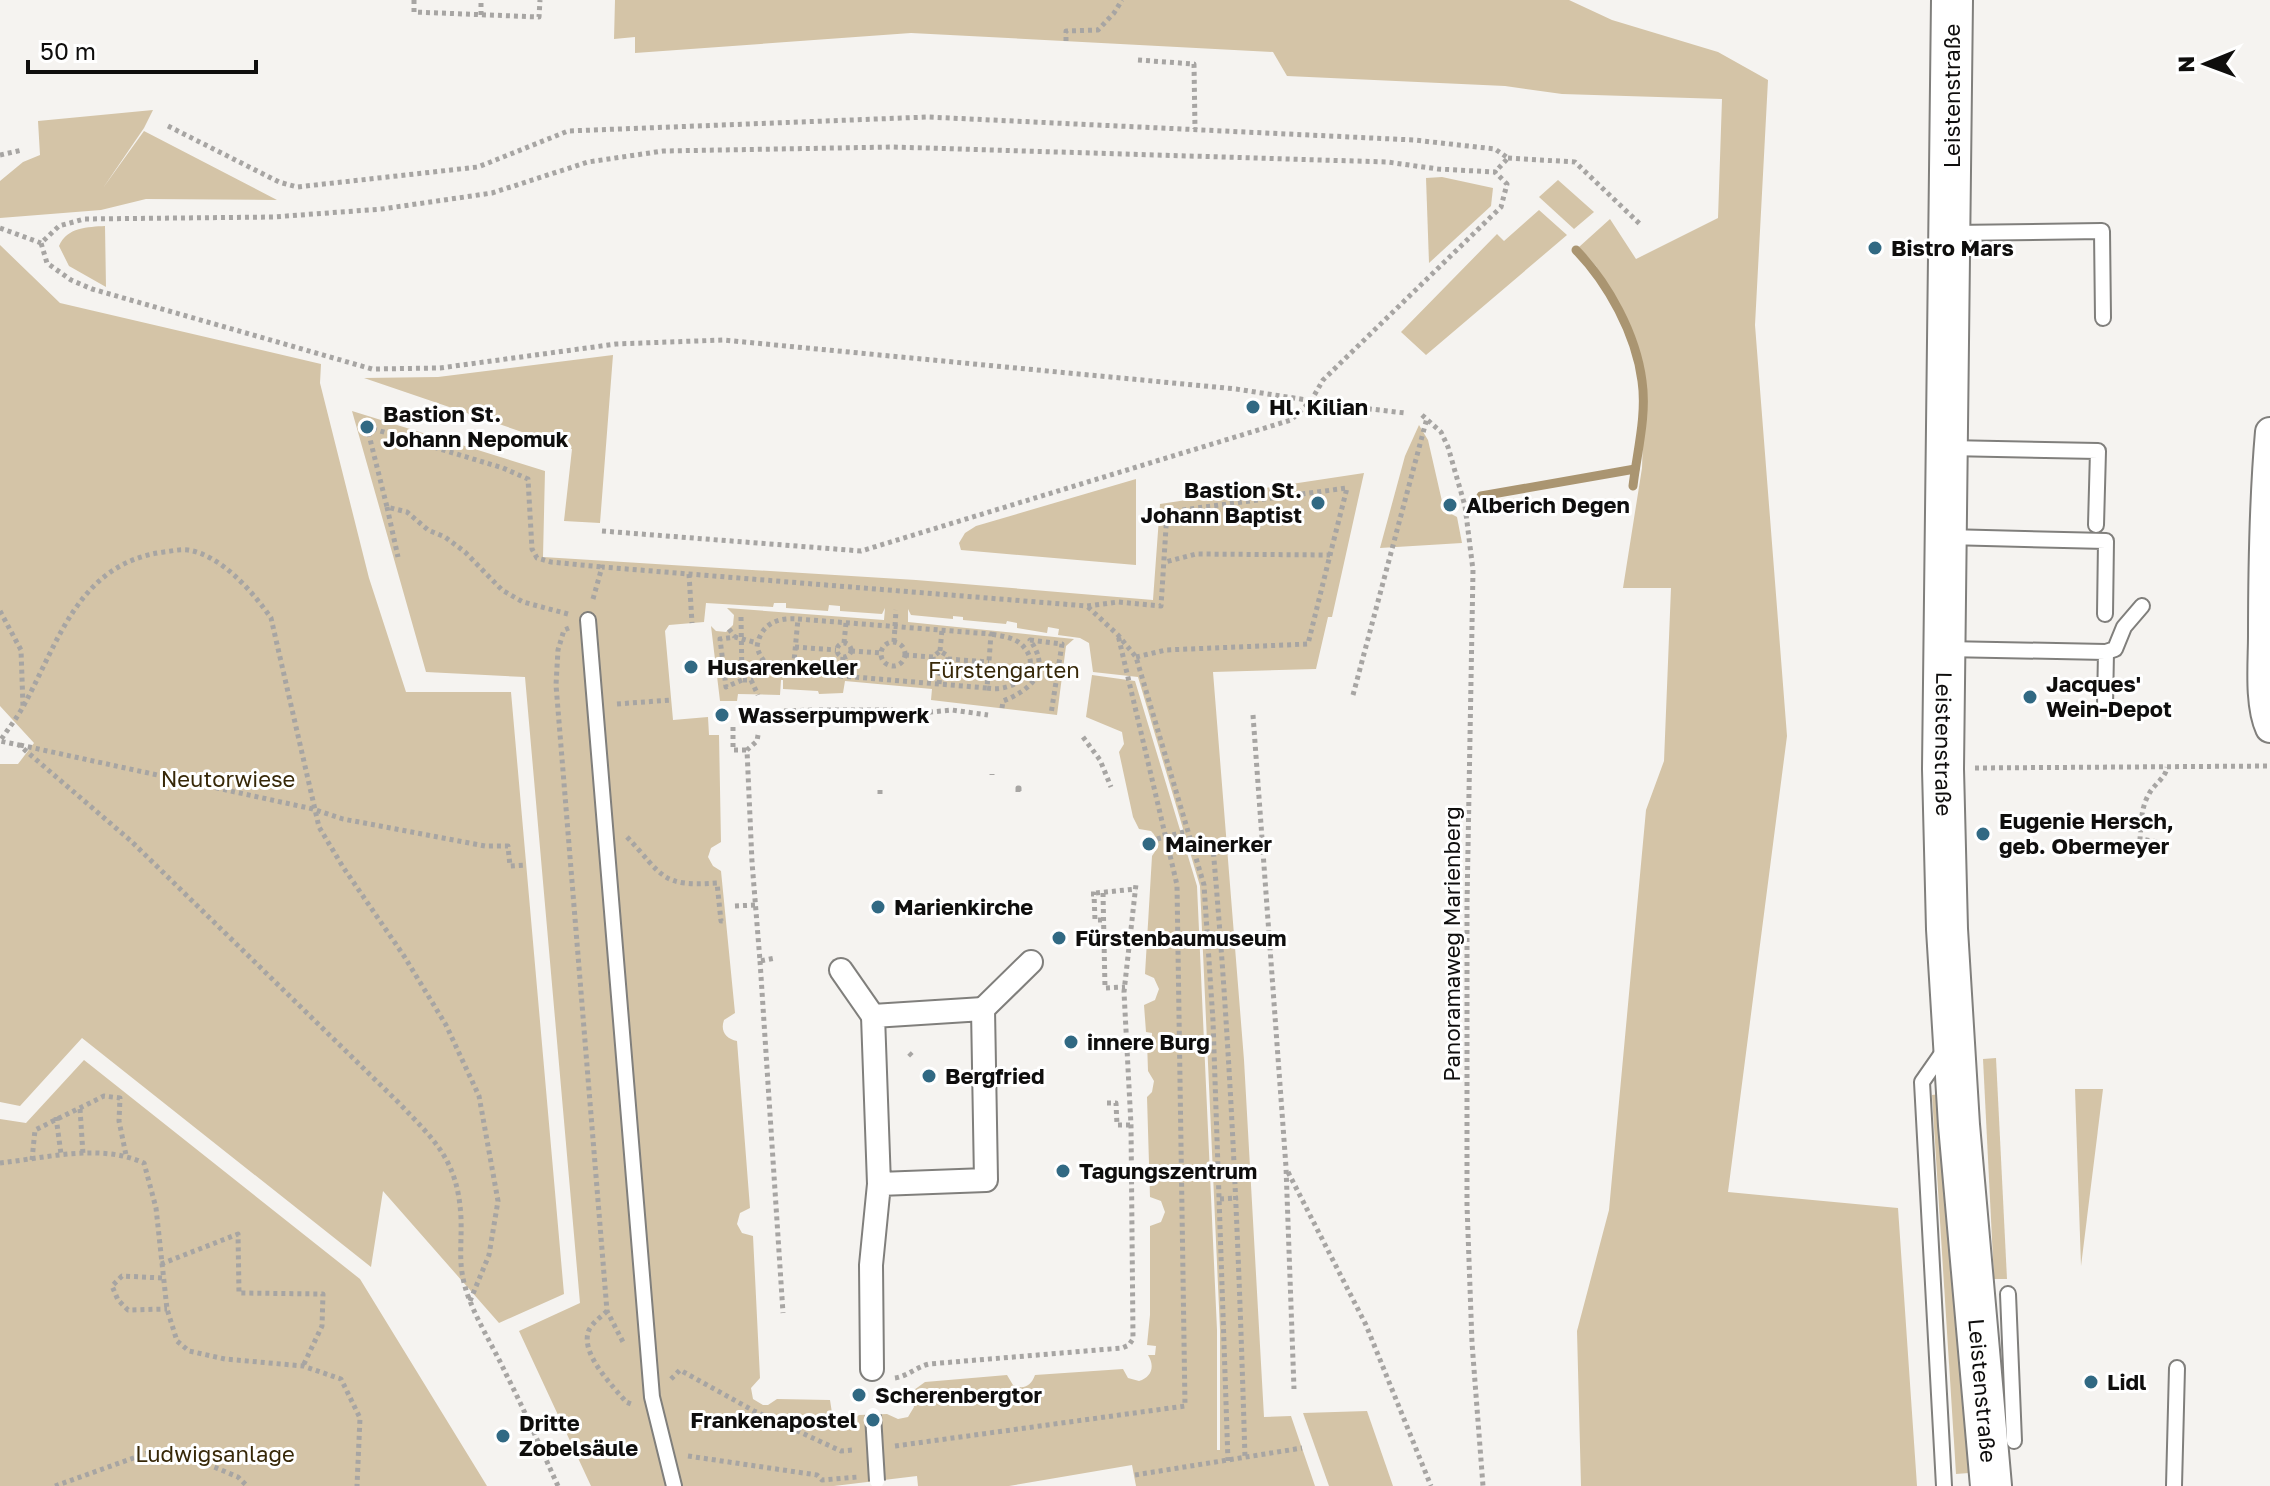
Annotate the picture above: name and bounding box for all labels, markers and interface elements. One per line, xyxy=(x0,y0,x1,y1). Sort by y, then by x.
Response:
scale bar xyxy=(28,24,256,74)
street label: Leistenstraße xyxy=(1938,24,1965,168)
north arrow xyxy=(2166,24,2246,104)
text: 50 m xyxy=(40,36,96,65)
text: N xyxy=(2172,56,2199,73)
place label: Bistro Mars xyxy=(1891,234,2014,261)
marker: Bistro Mars xyxy=(1866,239,1884,257)
place label: Hl. Kilian xyxy=(1269,393,1368,420)
marker: Hl. Kilian xyxy=(1244,398,1262,416)
place label: Bastion St. Johann Nepomuk xyxy=(383,400,569,452)
marker: Bastion St. Johann Nepomuk xyxy=(358,418,376,436)
place label: Bastion St. Johann Baptist xyxy=(1141,476,1302,528)
place label: Alberich Degen xyxy=(1466,491,1630,518)
marker: Bastion St. Johann Baptist xyxy=(1309,494,1327,512)
marker: Alberich Degen xyxy=(1441,496,1459,514)
place label: Husarenkeller xyxy=(707,653,858,680)
park label: Fürstengarten xyxy=(928,656,1080,683)
marker: Husarenkeller xyxy=(682,658,700,676)
place label: Jacques' Wein-Depot xyxy=(2046,670,2172,722)
street label: Leistenstraße xyxy=(1930,671,1958,817)
marker: Jacques' Wein-Depot xyxy=(2021,688,2039,706)
place label: Wasserpumpwerk xyxy=(738,701,930,728)
marker: Wasserpumpwerk xyxy=(713,706,731,724)
park label: Neutorwiese xyxy=(161,765,295,792)
street label: Panoramaweg Marienberg xyxy=(1438,806,1465,1082)
place label: Eugenie Hersch, geb. Obermeyer xyxy=(1999,807,2174,859)
marker: Eugenie Hersch, geb. Obermeyer xyxy=(1974,825,1992,843)
place label: Mainerker xyxy=(1165,830,1273,857)
marker: Mainerker xyxy=(1140,835,1158,853)
place label: Marienkirche xyxy=(894,893,1033,920)
marker: Marienkirche xyxy=(869,898,887,916)
place label: Fürstenbaumuseum xyxy=(1075,924,1286,951)
marker: Fürstenbaumuseum xyxy=(1050,929,1068,947)
place label: innere Burg xyxy=(1087,1028,1210,1055)
marker: innere Burg xyxy=(1062,1033,1080,1051)
place label: Bergfried xyxy=(945,1062,1044,1089)
marker: Bergfried xyxy=(920,1067,938,1085)
place label: Tagungszentrum xyxy=(1079,1157,1257,1184)
marker: Tagungszentrum xyxy=(1054,1162,1072,1180)
street label: Leistenstraße xyxy=(1963,1317,2003,1464)
place label: Lidl xyxy=(2107,1368,2146,1395)
marker: Lidl xyxy=(2082,1373,2100,1391)
place label: Scherenbergtor xyxy=(875,1381,1043,1408)
marker: Scherenbergtor xyxy=(850,1386,868,1404)
place label: Frankenapostel xyxy=(690,1406,857,1433)
place label: Dritte Zobelsäule xyxy=(519,1409,638,1461)
marker: Frankenapostel xyxy=(864,1411,882,1429)
marker: Dritte Zobelsäule xyxy=(494,1427,512,1445)
park label: Ludwigsanlage xyxy=(135,1440,295,1467)

